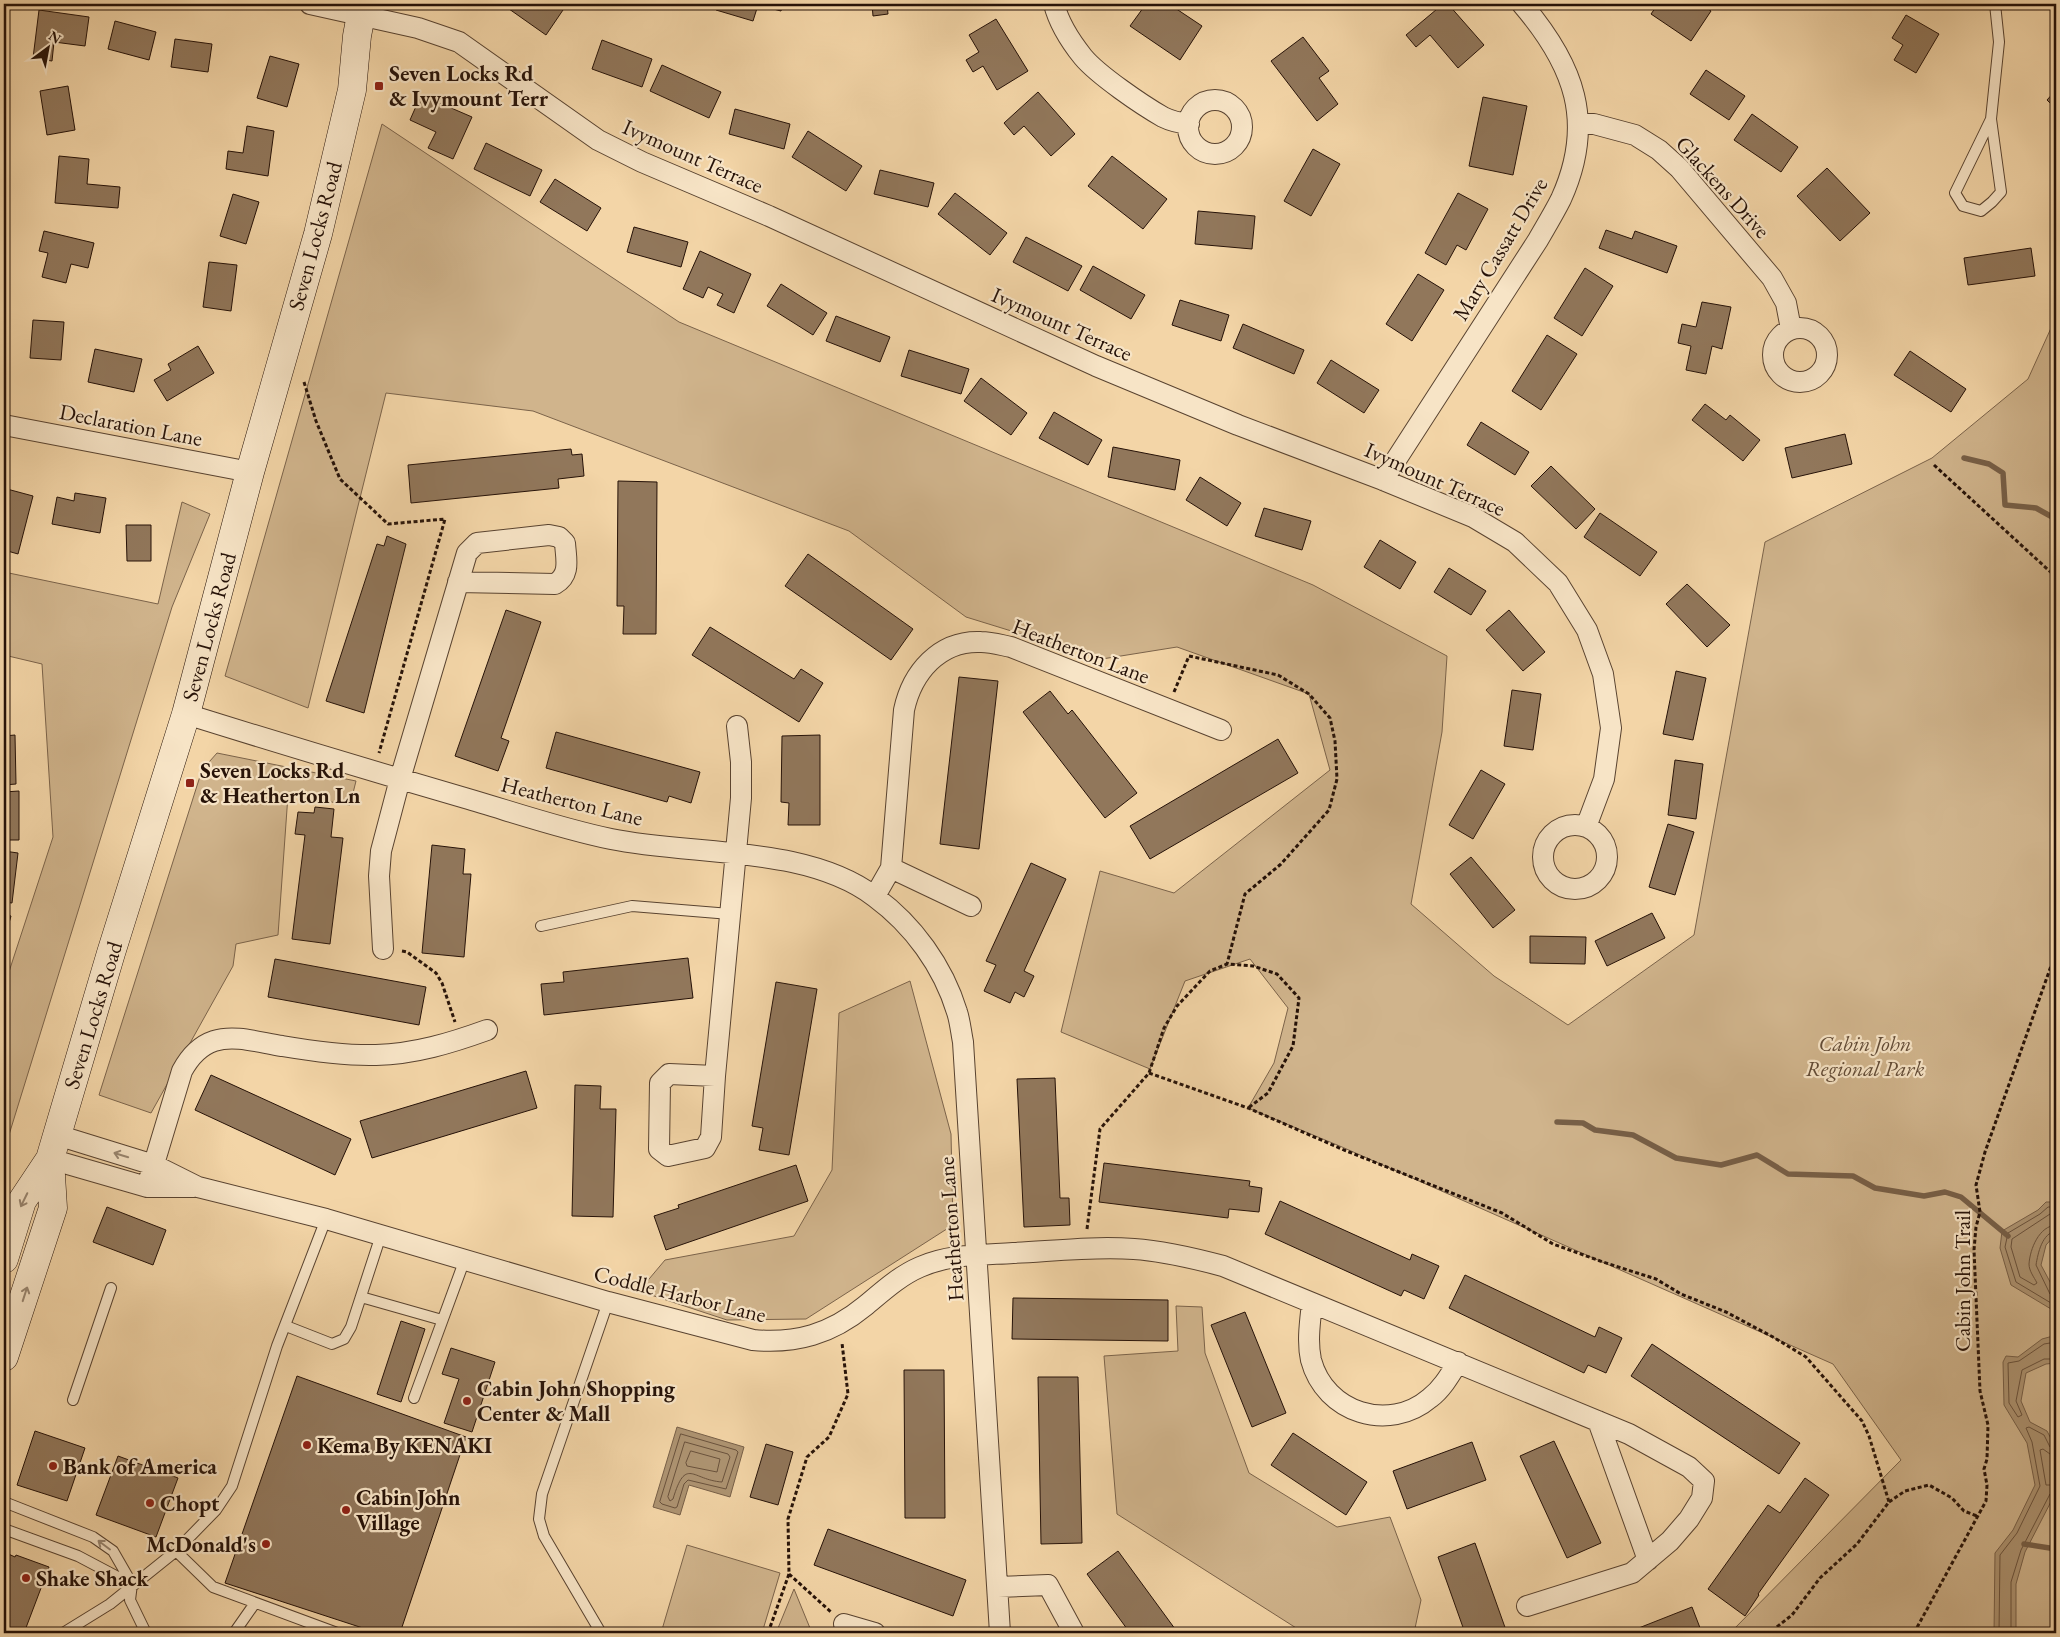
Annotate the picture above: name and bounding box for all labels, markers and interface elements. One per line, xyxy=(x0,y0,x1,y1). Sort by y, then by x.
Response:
north arrow xyxy=(22,22,72,72)
text: N xyxy=(45,26,65,48)
place label: Seven Locks Rd & Ivymount Terr xyxy=(389,59,549,113)
marker: Seven Locks Rd & Ivymount Terr xyxy=(373,80,385,92)
street label: Ivymount Terrace xyxy=(618,112,768,200)
street label: Glackens Drive xyxy=(1669,130,1777,245)
street label: Seven Locks Road xyxy=(281,157,349,314)
street label: Mary Cassatt Drive xyxy=(1446,172,1554,326)
street label: Ivymount Terrace xyxy=(987,280,1137,368)
street label: Declaration Lane xyxy=(57,397,205,453)
street label: Ivymount Terrace xyxy=(1360,435,1510,523)
street label: Seven Locks Road xyxy=(175,548,243,705)
street label: Heatherton Lane xyxy=(1008,611,1154,691)
place label: Seven Locks Rd & Heatherton Ln xyxy=(200,756,361,810)
street label: Heatherton Lane xyxy=(498,769,646,833)
marker: Seven Locks Rd & Heatherton Ln xyxy=(184,777,196,789)
street label: Seven Locks Road xyxy=(57,937,129,1092)
park label: Cabin John Regional Park xyxy=(1806,1029,1924,1083)
one-way arrow xyxy=(113,1149,129,1159)
street label: Heatherton Lane xyxy=(931,1155,971,1302)
one-way arrow xyxy=(19,1193,29,1208)
street label: Cabin John Trail xyxy=(1948,1210,1977,1352)
street label: Coddle Harbor Lane xyxy=(591,1259,770,1330)
one-way arrow xyxy=(20,1286,30,1302)
place label: Cabin John Shopping Center & Mall xyxy=(477,1374,676,1428)
marker: Cabin John Shopping Center & Mall xyxy=(461,1395,473,1407)
place label: Kema By KENAKI xyxy=(317,1431,492,1460)
marker: Kema By KENAKI xyxy=(301,1439,313,1451)
place label: Bank of America xyxy=(63,1452,217,1481)
marker: Bank of America xyxy=(47,1460,59,1472)
place label: Cabin John Village xyxy=(356,1483,461,1537)
place label: Chopt xyxy=(160,1489,220,1518)
marker: Chopt xyxy=(144,1497,156,1509)
marker: Cabin John Village xyxy=(340,1504,352,1516)
place label: McDonald's xyxy=(146,1530,256,1559)
marker: McDonald's xyxy=(260,1538,272,1550)
one-way arrow xyxy=(97,1540,111,1550)
place label: Shake Shack xyxy=(36,1564,149,1593)
marker: Shake Shack xyxy=(20,1572,32,1584)

